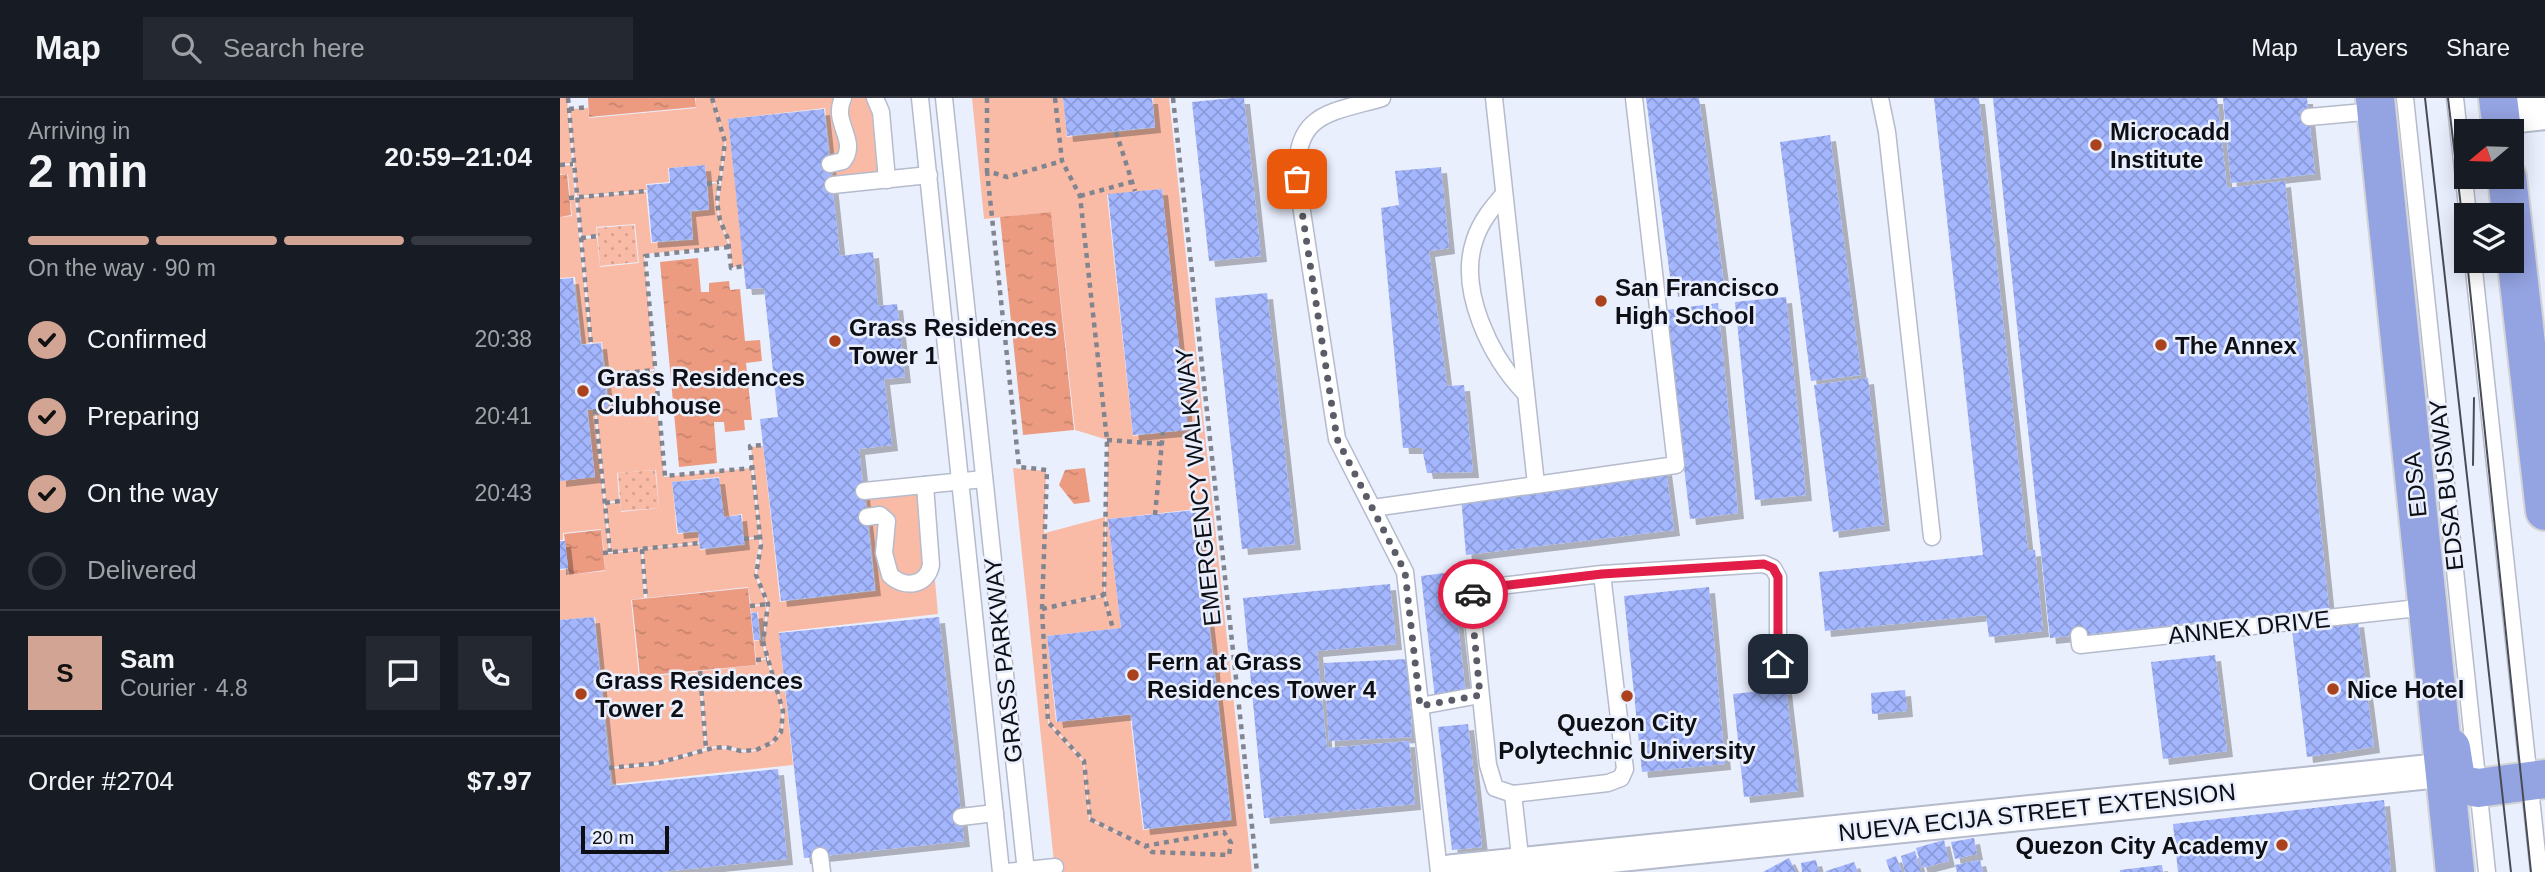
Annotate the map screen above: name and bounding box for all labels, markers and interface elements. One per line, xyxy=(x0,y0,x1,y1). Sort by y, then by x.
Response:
search box xyxy=(143,17,633,80)
text: Map xyxy=(35,29,101,66)
icon: search xyxy=(167,29,205,67)
text: Search here xyxy=(223,33,365,63)
text: Map xyxy=(2251,34,2298,61)
text: Layers xyxy=(2336,34,2408,61)
text: Share xyxy=(2446,34,2510,61)
text: Arriving in xyxy=(28,118,130,144)
place label: Microcadd Institute xyxy=(2110,118,2230,173)
north arrow xyxy=(2454,119,2524,189)
map controls xyxy=(2454,119,2524,273)
marker: Microcadd Institute xyxy=(2088,137,2104,153)
text: 20:59–21:04 xyxy=(385,142,532,172)
text: 2 min xyxy=(28,145,148,197)
pin xyxy=(1267,149,1327,209)
icon: bag xyxy=(1278,160,1316,198)
button: layers xyxy=(2454,203,2524,273)
text: On the way · 90 m xyxy=(28,255,216,281)
place label: San Francisco High School xyxy=(1615,274,1779,329)
marker: San Francisco High School xyxy=(1593,293,1609,309)
place label: Grass Residences Tower 1 xyxy=(849,314,1057,369)
icon: check xyxy=(28,321,66,359)
text: Confirmed xyxy=(87,324,207,354)
text: 20:38 xyxy=(474,326,532,352)
place label: The Annex xyxy=(2175,332,2297,359)
marker: Grass Residences Tower 1 xyxy=(827,333,843,349)
marker: The Annex xyxy=(2153,337,2169,353)
street label: EMERGENCY WALKWAY xyxy=(1170,346,1226,628)
place label: Grass Residences Clubhouse xyxy=(597,364,805,419)
marker: Grass Residences Clubhouse xyxy=(575,383,591,399)
icon: check xyxy=(28,398,66,436)
street label: EDSA BUSWAY xyxy=(2424,398,2468,572)
text: Preparing xyxy=(87,401,200,431)
text: 20:41 xyxy=(474,403,532,429)
street label: EDSA xyxy=(2398,451,2432,519)
icon: check xyxy=(28,475,66,513)
text: On the way xyxy=(87,478,219,508)
text: 20:43 xyxy=(474,480,532,506)
text: Delivered xyxy=(87,555,197,585)
street label: GRASS PARKWAY xyxy=(979,556,1027,764)
courier xyxy=(1438,559,1508,629)
icon: car xyxy=(1454,575,1492,613)
street label: ANNEX DRIVE xyxy=(2167,605,2331,649)
pin xyxy=(1748,634,1808,694)
button: chat xyxy=(366,636,440,710)
button: phone xyxy=(458,636,532,710)
text: Sam xyxy=(120,644,175,674)
icon: home xyxy=(1759,645,1797,683)
place label: Fern at Grass Residences Tower 4 xyxy=(1147,648,1377,703)
text: S xyxy=(56,658,74,688)
place label: Grass Residences Tower 2 xyxy=(595,667,803,722)
marker: Fern at Grass Residences Tower 4 xyxy=(1125,667,1141,683)
text: Courier · 4.8 xyxy=(120,675,248,701)
place label: Nice Hotel xyxy=(2347,676,2464,703)
marker: Nice Hotel xyxy=(2325,681,2341,697)
marker: Grass Residences Tower 2 xyxy=(573,686,589,702)
marker: Quezon City Polytechnic University xyxy=(1619,688,1635,704)
place label: Quezon City Polytechnic University xyxy=(1498,709,1756,764)
text: Order #2704 xyxy=(28,766,174,796)
text: $7.97 xyxy=(467,766,532,796)
street label: NUEVA ECIJA STREET EXTENSION xyxy=(1837,778,2237,846)
scale bar xyxy=(581,823,668,855)
text: 20 m xyxy=(592,827,634,848)
place label: Quezon City Academy xyxy=(2015,832,2269,859)
marker: Quezon City Academy xyxy=(2274,837,2290,853)

